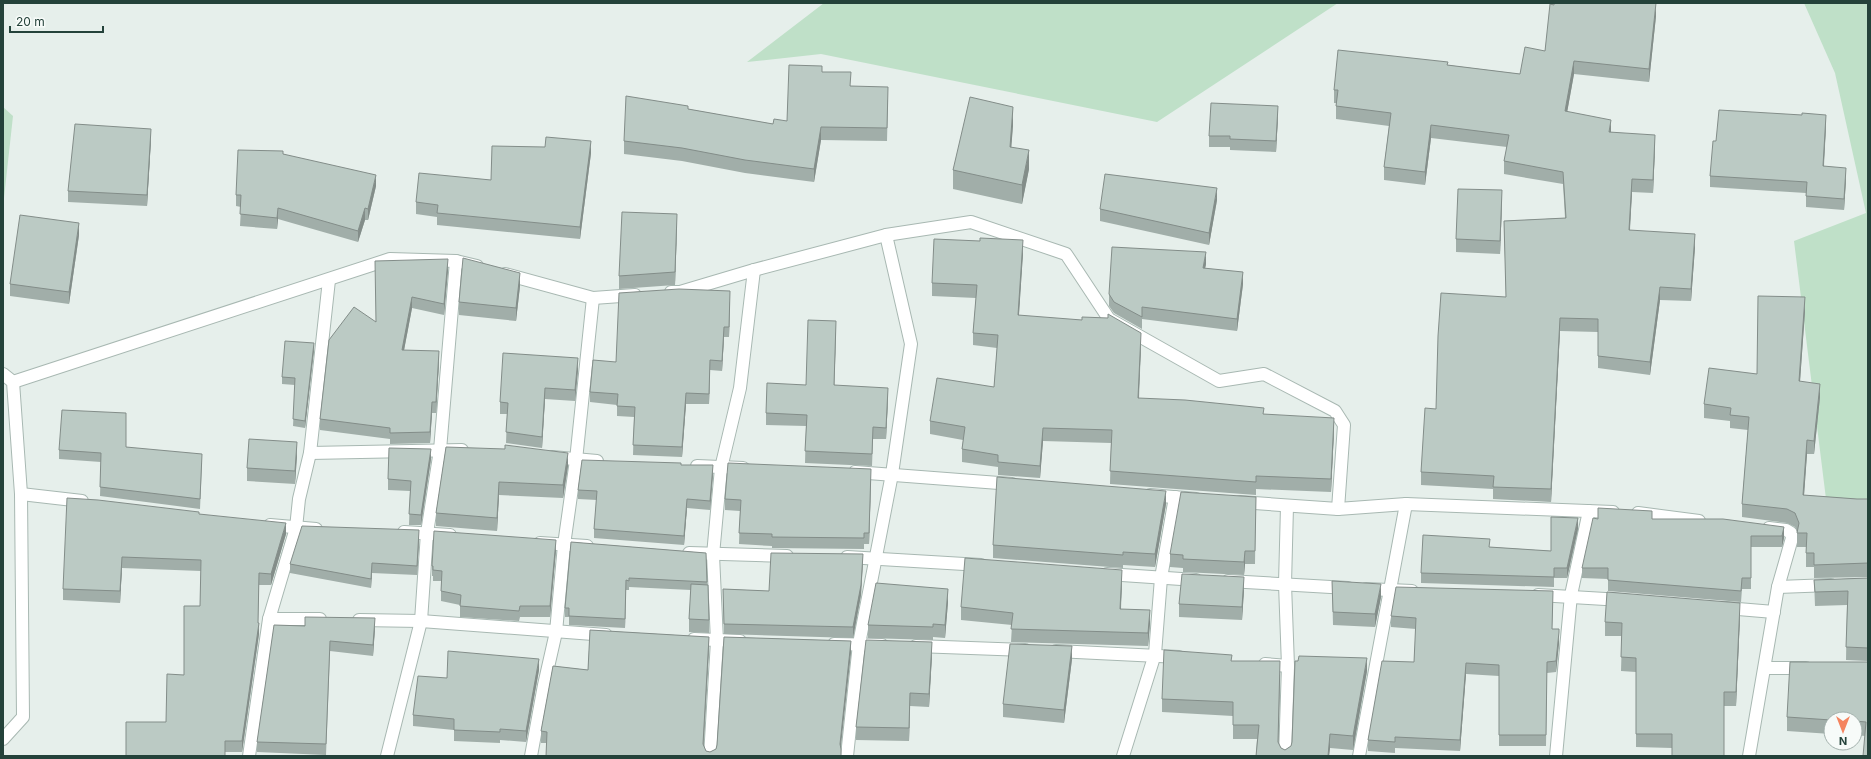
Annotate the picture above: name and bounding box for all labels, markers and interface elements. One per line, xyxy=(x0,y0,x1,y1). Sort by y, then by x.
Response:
scale bar xyxy=(10,8,103,34)
text: 20 m xyxy=(16,14,45,29)
north arrow xyxy=(1823,711,1863,751)
text: N xyxy=(1839,734,1847,748)

